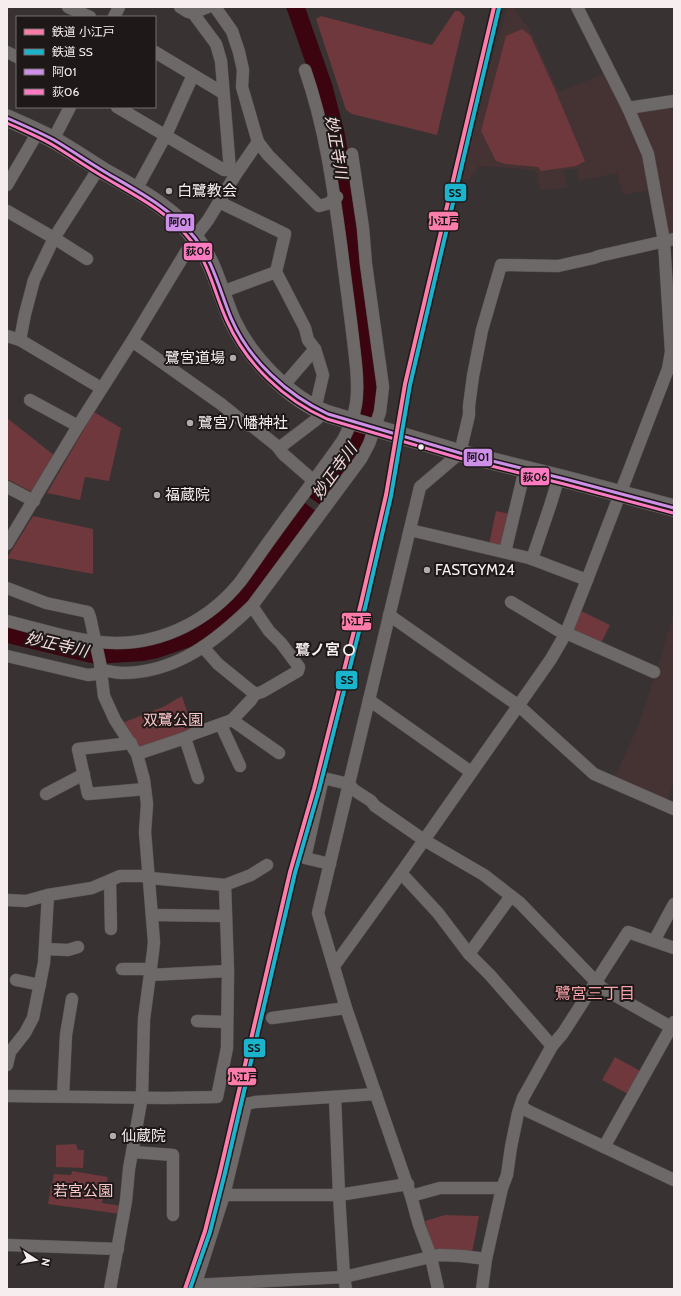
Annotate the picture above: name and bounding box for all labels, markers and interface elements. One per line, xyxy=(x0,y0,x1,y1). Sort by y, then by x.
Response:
legend xyxy=(16,16,156,108)
text: 鉄道 小江戸 xyxy=(52,24,115,39)
text: 鉄道 SS xyxy=(52,44,93,59)
text: 阿01 xyxy=(52,64,76,79)
text: 荻06 xyxy=(52,84,79,99)
water label: 妙正寺川 xyxy=(322,114,352,182)
place label: 白鷺教会 xyxy=(177,182,237,200)
line badge: SS xyxy=(444,183,467,202)
marker: 白鷺教会 xyxy=(164,186,174,196)
text: SS xyxy=(449,186,462,200)
line badge: 小江戸 xyxy=(428,211,459,231)
line badge: 阿01 xyxy=(165,213,195,232)
text: 小江戸 xyxy=(427,214,460,228)
text: 阿01 xyxy=(169,215,191,229)
line badge: 荻06 xyxy=(183,242,213,261)
text: 荻06 xyxy=(186,244,210,258)
place label: 鷺宮道場 xyxy=(165,349,225,367)
marker: 鷺宮道場 xyxy=(228,353,238,363)
place label: 鷺宮八幡神社 xyxy=(198,414,288,432)
marker: 鷺宮八幡神社 xyxy=(185,418,195,428)
water label: 妙正寺川 xyxy=(308,438,362,503)
unlabelled marker xyxy=(416,442,426,452)
line badge: 阿01 xyxy=(463,448,493,467)
text: 阿01 xyxy=(467,450,489,464)
line badge: 荻06 xyxy=(520,467,550,486)
text: 荻06 xyxy=(523,470,547,484)
place label: 福蔵院 xyxy=(165,486,210,504)
marker: 福蔵院 xyxy=(152,490,162,500)
place label: FASTGYM24 xyxy=(435,561,515,579)
marker: FASTGYM24 xyxy=(422,565,432,575)
line badge: 小江戸 xyxy=(341,612,372,631)
text: 小江戸 xyxy=(340,614,373,628)
water label: 妙正寺川 xyxy=(24,628,92,661)
place label: 鷺ノ宮 xyxy=(295,641,340,659)
marker: 鷺ノ宮 xyxy=(343,644,355,656)
line badge: SS xyxy=(335,670,358,690)
text: SS xyxy=(341,673,354,687)
park label: 双鷺公園 xyxy=(143,711,203,729)
district label: 鷺宮三丁目 xyxy=(555,984,635,1003)
line badge: SS xyxy=(243,1038,266,1058)
text: SS xyxy=(248,1041,261,1055)
line badge: 小江戸 xyxy=(227,1067,257,1086)
text: 小江戸 xyxy=(226,1070,259,1084)
place label: 仙蔵院 xyxy=(121,1127,166,1145)
marker: 仙蔵院 xyxy=(108,1131,118,1141)
park label: 若宮公園 xyxy=(53,1182,113,1200)
north arrow xyxy=(16,1240,56,1280)
text: N xyxy=(38,1257,53,1267)

